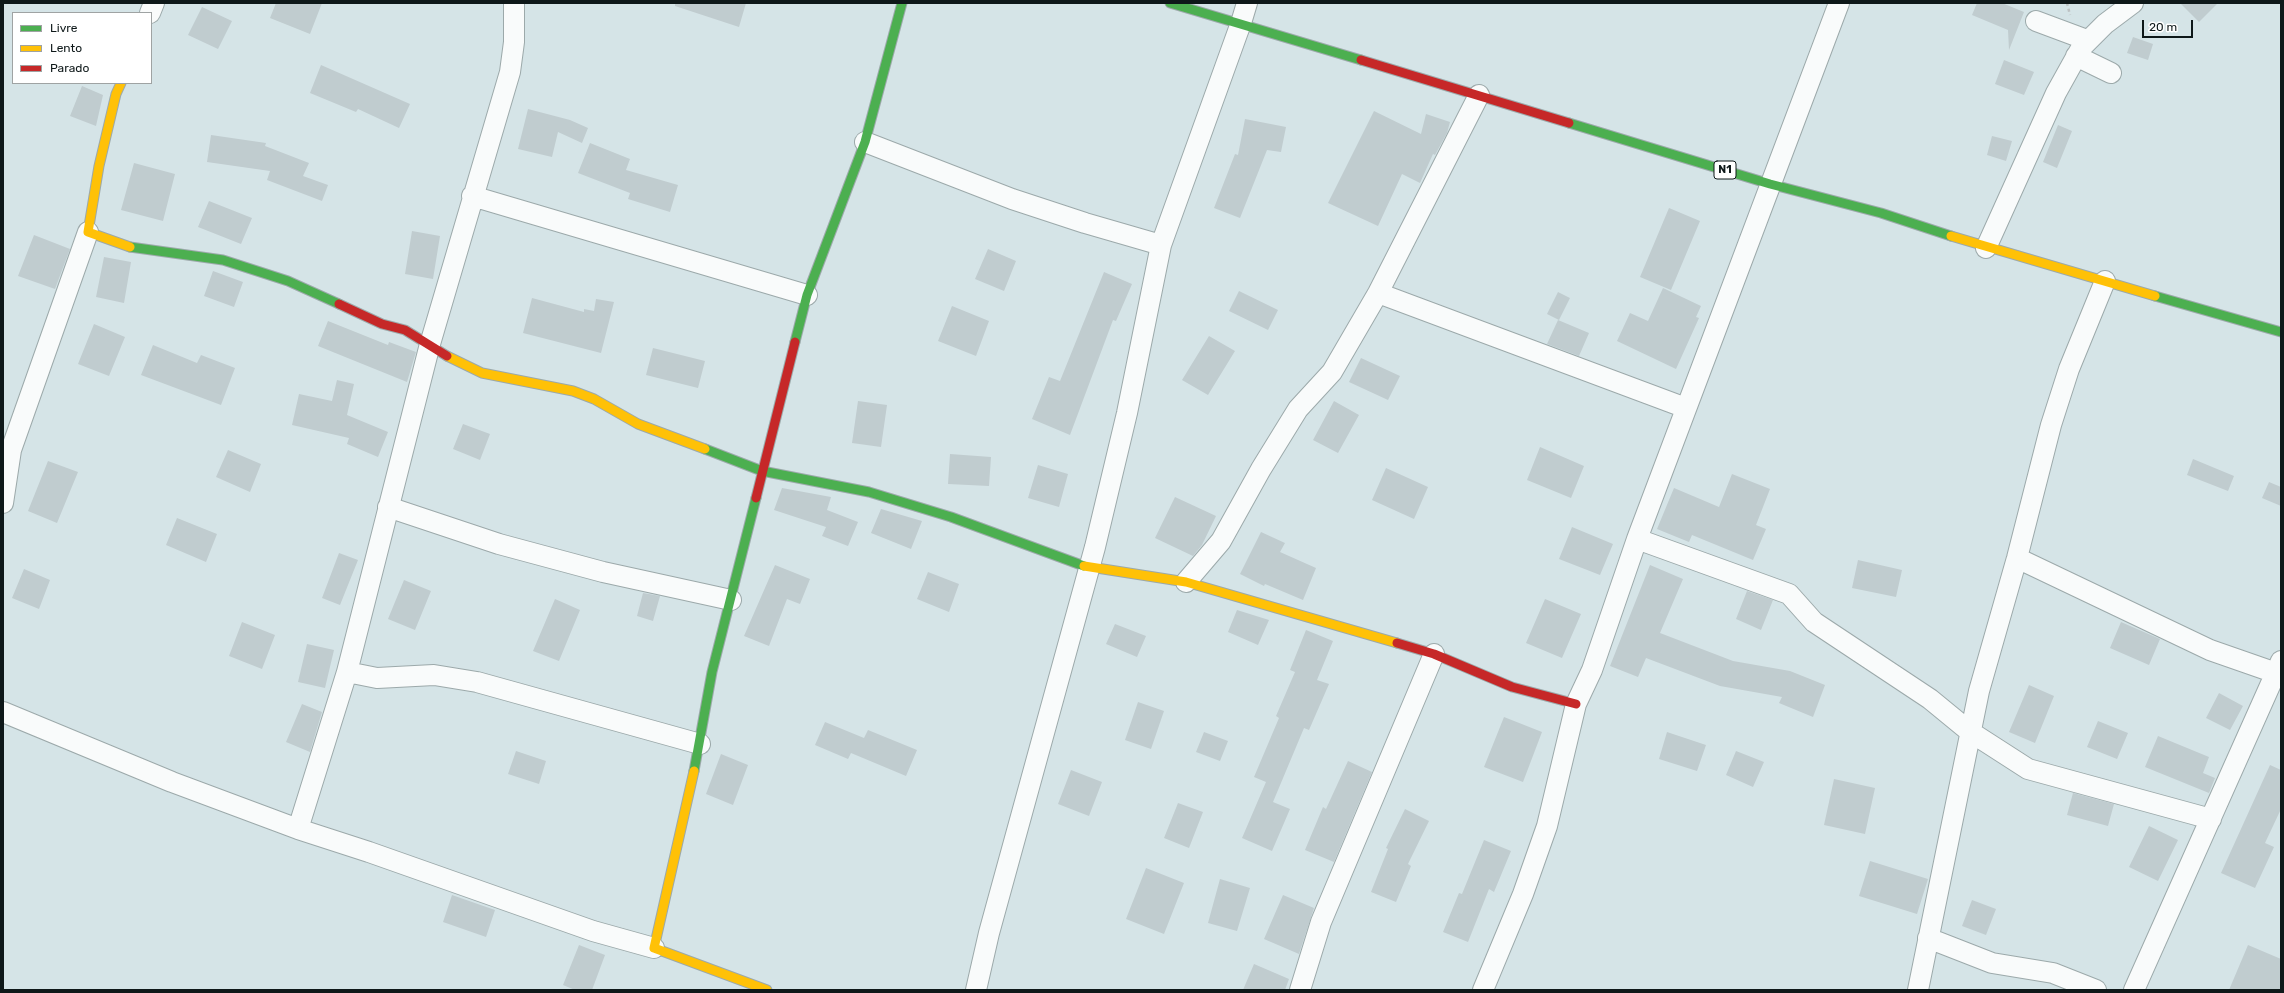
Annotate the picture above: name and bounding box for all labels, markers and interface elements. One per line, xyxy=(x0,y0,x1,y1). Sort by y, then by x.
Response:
legend xyxy=(12,12,152,84)
scale bar xyxy=(2144,12,2195,38)
text: 20 m xyxy=(2149,20,2177,34)
text: Livre xyxy=(50,21,77,35)
text: Lento xyxy=(50,41,82,55)
text: Parado xyxy=(50,61,89,75)
road number: N1 xyxy=(1714,161,1736,179)

